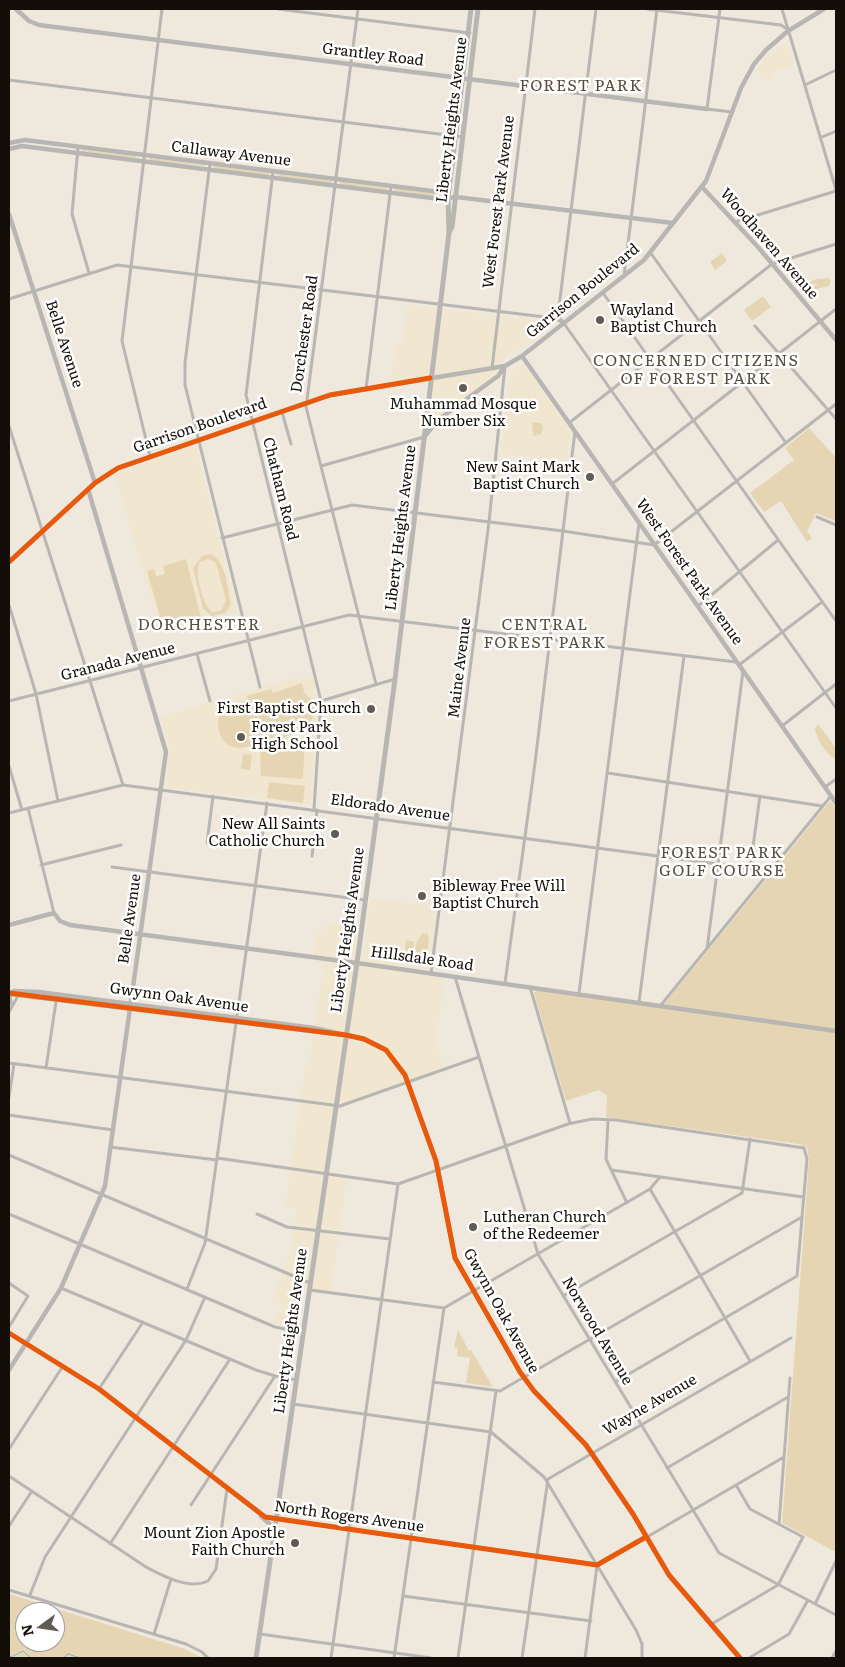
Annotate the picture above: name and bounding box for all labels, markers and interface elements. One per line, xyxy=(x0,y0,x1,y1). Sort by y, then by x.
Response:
street label: Liberty Heights Avenue xyxy=(433,36,471,204)
street label: Grantley Road xyxy=(321,40,425,70)
district label: FOREST PARK xyxy=(518,76,644,96)
street label: West Forest Park Avenue xyxy=(479,114,519,290)
street label: Callaway Avenue xyxy=(170,138,292,170)
street label: Woodhaven Avenue xyxy=(716,185,822,303)
street label: Garrison Boulevard xyxy=(523,240,643,342)
street label: Dorchester Road xyxy=(288,274,322,394)
street label: Belle Avenue xyxy=(41,298,87,390)
place label: Wayland Baptist Church xyxy=(610,302,717,337)
marker: Wayland Baptist Church xyxy=(594,314,606,326)
district label: CONCERNED CITIZENS OF FOREST PARK xyxy=(591,351,801,389)
marker: Muhammad Mosque Number Six xyxy=(457,382,469,394)
street label: Garrison Boulevard xyxy=(131,395,269,457)
place label: Muhammad Mosque Number Six xyxy=(389,396,537,431)
street label: Chatham Road xyxy=(258,436,302,542)
street label: Liberty Heights Avenue xyxy=(382,444,420,612)
place label: New Saint Mark Baptist Church xyxy=(466,459,580,494)
marker: New Saint Mark Baptist Church xyxy=(584,471,596,483)
street label: West Forest Park Avenue xyxy=(632,495,746,649)
district label: DORCHESTER xyxy=(136,615,262,635)
district label: CENTRAL FOREST PARK xyxy=(482,615,608,653)
street label: Maine Avenue xyxy=(445,617,475,719)
street label: Granada Avenue xyxy=(59,639,177,685)
place label: First Baptist Church xyxy=(217,700,361,718)
marker: First Baptist Church xyxy=(365,703,377,715)
place label: Forest Park High School xyxy=(251,719,338,754)
marker: Forest Park High School xyxy=(235,731,247,743)
street label: Eldorado Avenue xyxy=(329,791,451,825)
place label: New All Saints Catholic Church xyxy=(208,816,325,851)
marker: New All Saints Catholic Church xyxy=(329,828,341,840)
district label: FOREST PARK GOLF COURSE xyxy=(658,843,786,881)
street label: Liberty Heights Avenue xyxy=(327,846,369,1014)
street label: Belle Avenue xyxy=(115,873,145,965)
place label: Bibleway Free Will Baptist Church xyxy=(432,878,565,913)
marker: Bibleway Free Will Baptist Church xyxy=(416,890,428,902)
street label: Hillsdale Road xyxy=(369,943,475,975)
street label: Gwynn Oak Avenue xyxy=(109,979,249,1017)
place label: Lutheran Church of the Redeemer xyxy=(483,1209,606,1244)
marker: Lutheran Church of the Redeemer xyxy=(467,1221,479,1233)
street label: Gwynn Oak Avenue xyxy=(459,1246,543,1376)
street label: Liberty Heights Avenue xyxy=(270,1247,312,1415)
street label: Norwood Avenue xyxy=(558,1274,636,1388)
street label: Wayne Avenue xyxy=(600,1371,700,1439)
street label: North Rogers Avenue xyxy=(273,1498,425,1536)
place label: Mount Zion Apostle Faith Church xyxy=(143,1525,285,1560)
marker: Mount Zion Apostle Faith Church xyxy=(289,1537,301,1549)
north arrow xyxy=(15,1602,65,1652)
text: N xyxy=(15,1622,38,1639)

